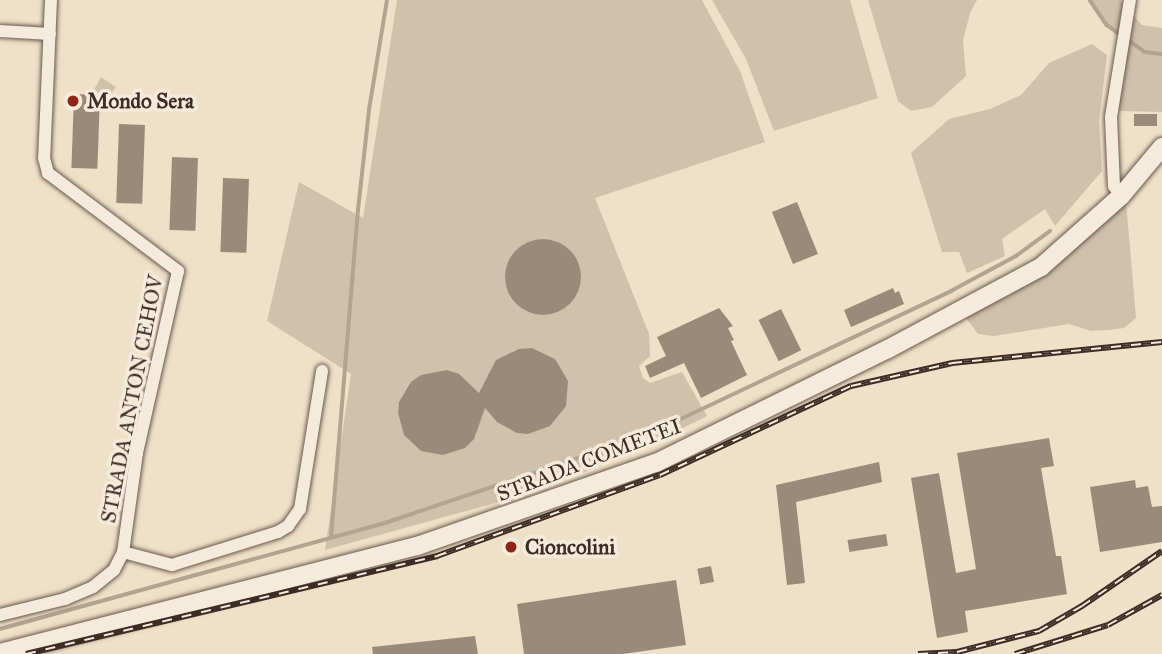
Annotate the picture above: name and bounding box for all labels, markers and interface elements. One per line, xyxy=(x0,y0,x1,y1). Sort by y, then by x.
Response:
place label: Mondo Sera xyxy=(87,88,194,114)
marker: Mondo Sera xyxy=(65,93,81,109)
street label: STRADA ANTON CEHOV xyxy=(96,273,168,525)
street label: STRADA COMETEI xyxy=(493,413,685,507)
place label: Cioncolini xyxy=(525,534,615,560)
marker: Cioncolini xyxy=(503,539,519,555)

